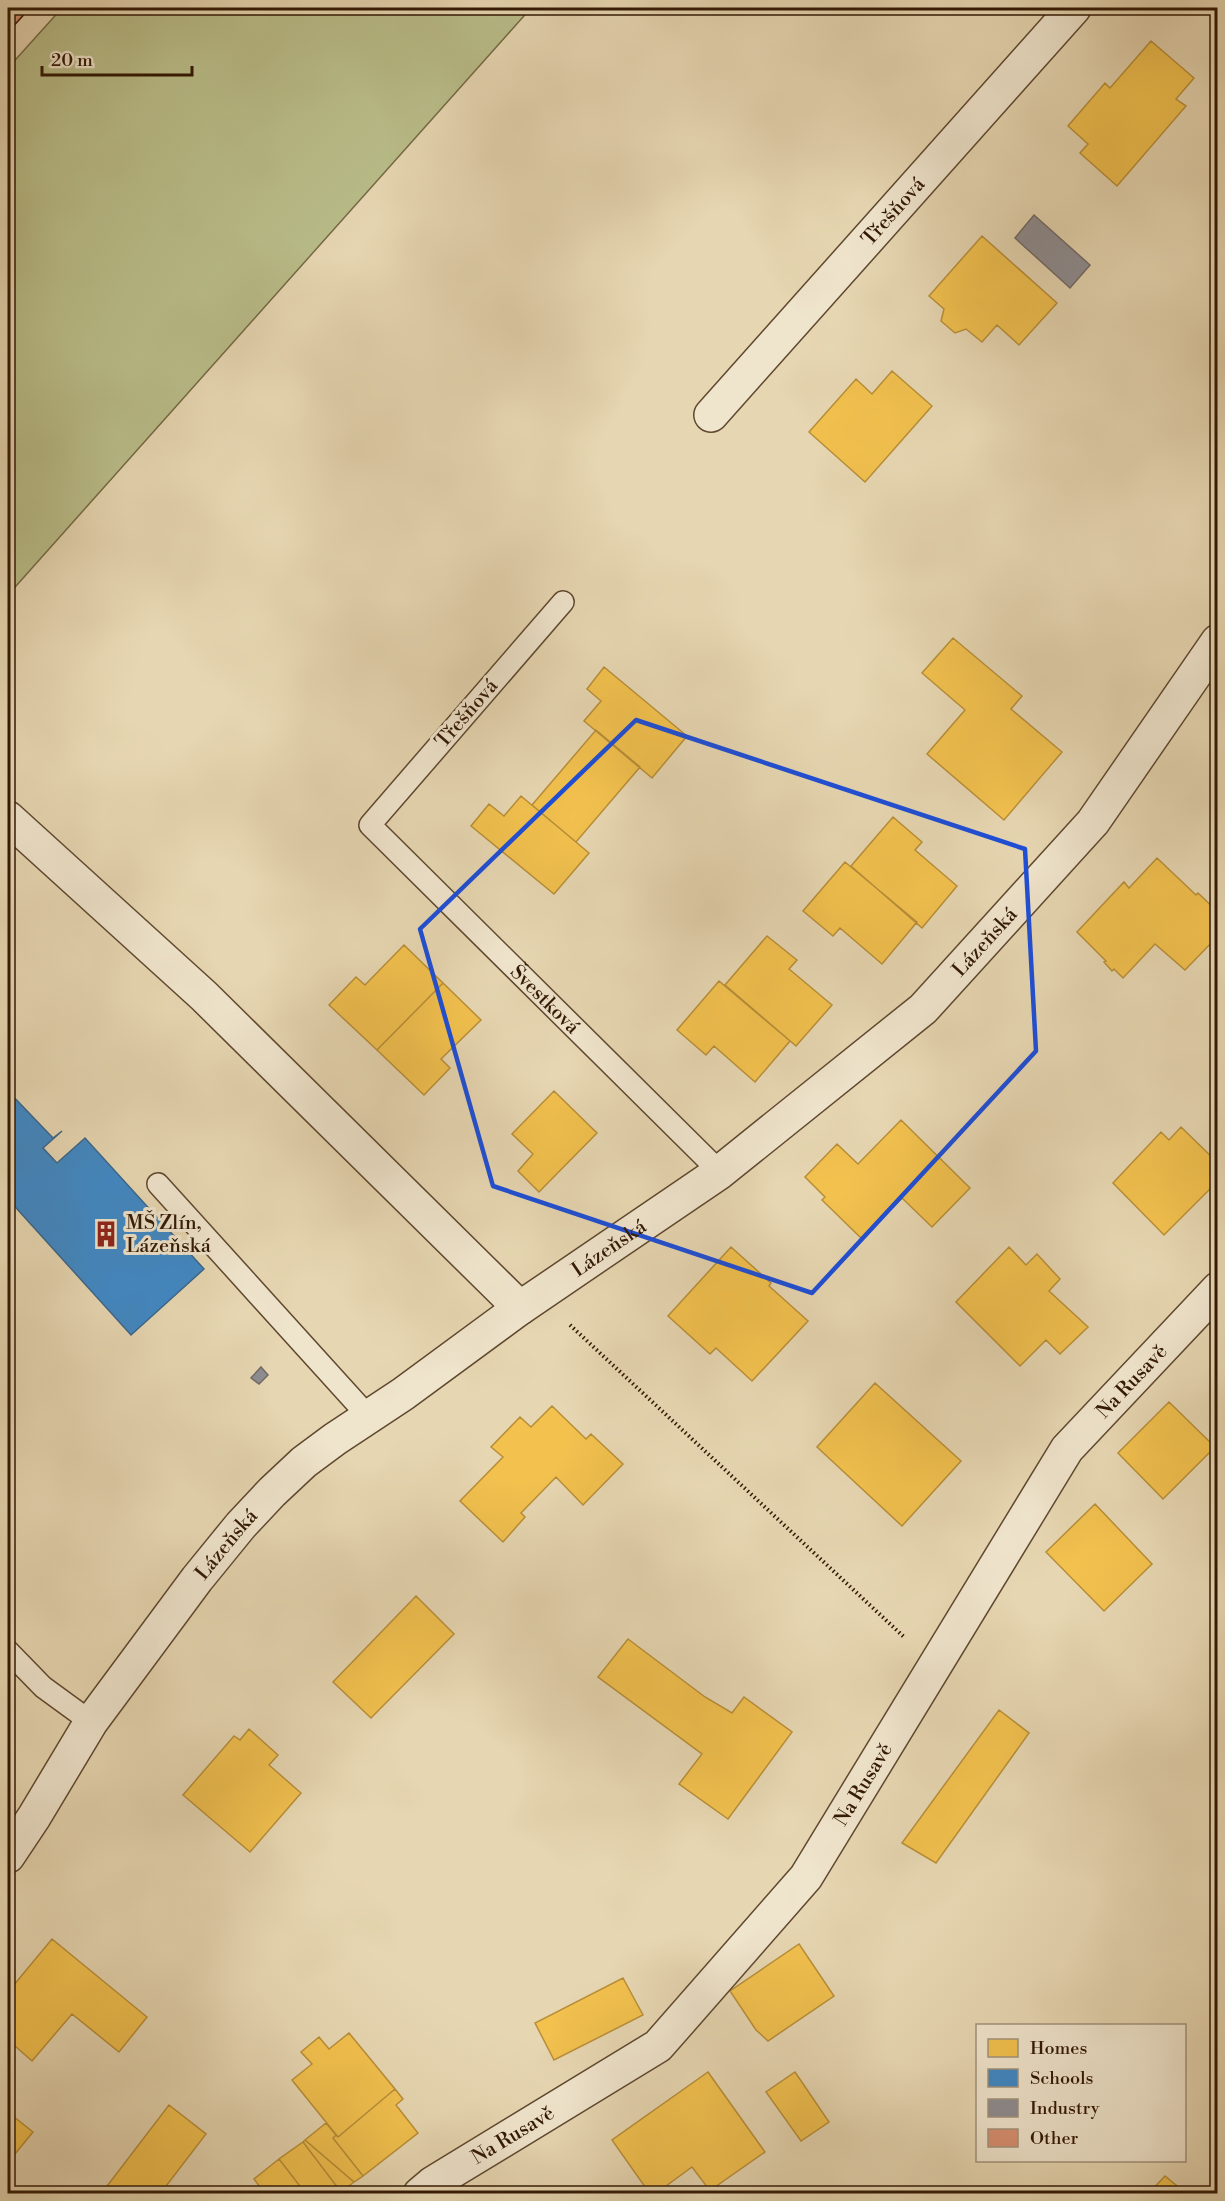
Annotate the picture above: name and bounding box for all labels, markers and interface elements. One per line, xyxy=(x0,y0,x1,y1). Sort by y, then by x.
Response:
scale bar xyxy=(42,39,192,77)
text: 20 m xyxy=(51,49,93,72)
street label: Třešňová xyxy=(857,172,931,252)
street label: Třešňová xyxy=(430,674,504,754)
street label: Lázeňská xyxy=(947,902,1024,983)
street label: Švestková xyxy=(504,959,585,1040)
place label: MŠ Zlín, Lázeňská xyxy=(126,1210,212,1259)
street label: Lázeňská xyxy=(567,1214,652,1283)
building icon: MŠ Zlín, Lázeňská xyxy=(91,1219,121,1249)
street label: Na Rusavě xyxy=(1091,1340,1173,1424)
street label: Lázeňská xyxy=(190,1504,264,1586)
street label: Na Rusavě xyxy=(829,1739,899,1831)
legend xyxy=(976,2024,1186,2162)
text: Homes xyxy=(1030,2037,1087,2060)
text: Schools xyxy=(1030,2067,1094,2090)
text: Industry xyxy=(1030,2097,1100,2120)
street label: Na Rusavě xyxy=(467,2101,559,2171)
text: Other xyxy=(1030,2127,1078,2150)

